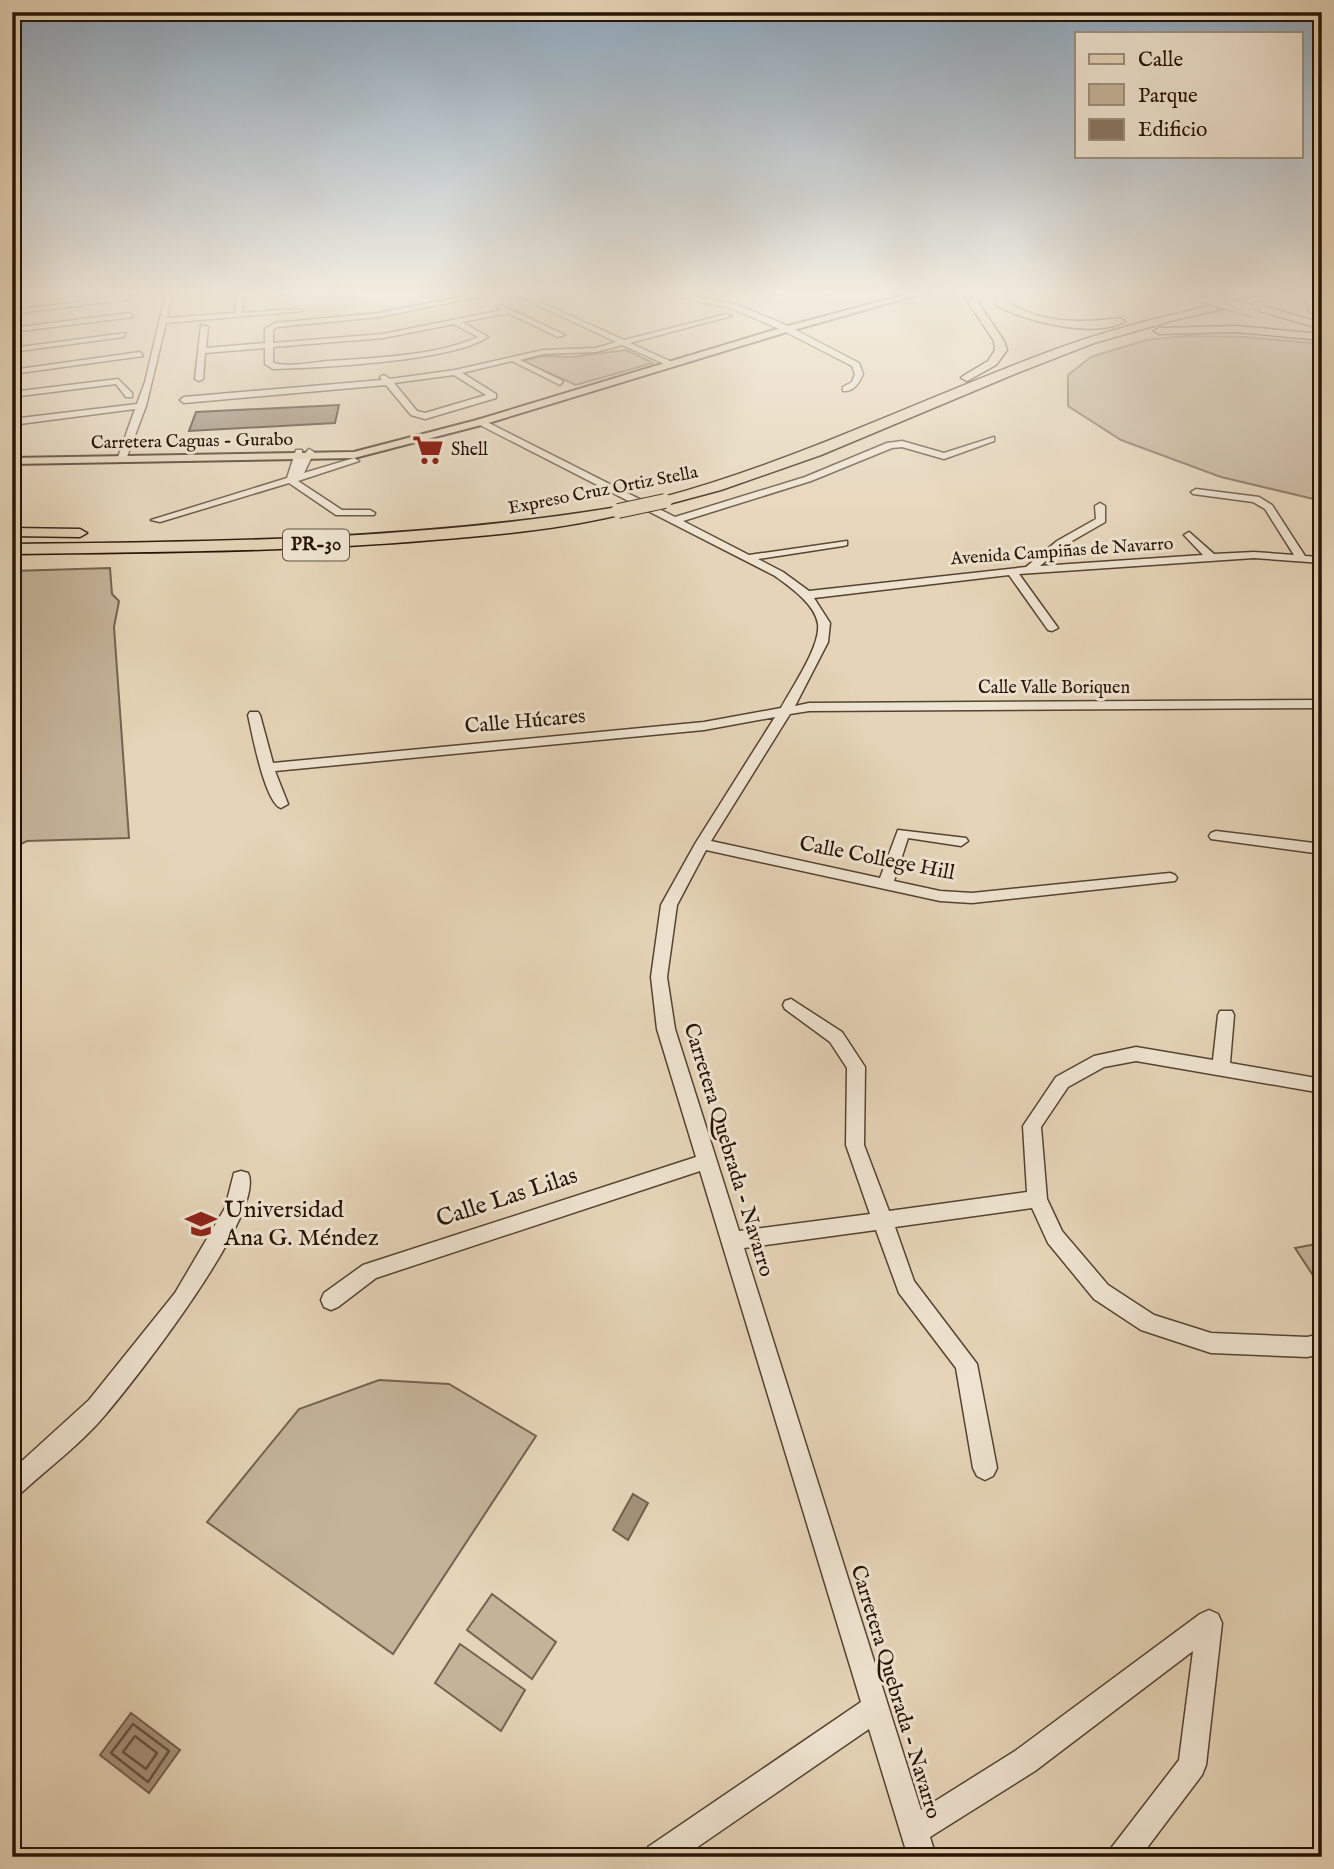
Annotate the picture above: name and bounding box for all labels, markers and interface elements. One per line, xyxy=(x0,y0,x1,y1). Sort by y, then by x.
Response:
legend xyxy=(1075,32,1302,158)
text: Calle xyxy=(1138,47,1183,74)
text: Parque xyxy=(1138,83,1198,110)
text: Edificio xyxy=(1138,117,1207,144)
street label: Carretera Caguas - Gurabo xyxy=(91,429,294,455)
supermarket icon: Shell xyxy=(411,433,445,467)
place label: Shell xyxy=(451,439,488,462)
street label: Expreso Cruz Ortiz Stella xyxy=(506,461,700,521)
road number: PR-30 xyxy=(283,530,349,560)
street label: Avenida Campiñas de Navarro xyxy=(949,533,1174,571)
street label: Calle Valle Boriquen xyxy=(978,677,1130,700)
street label: Calle Húcares xyxy=(463,703,587,741)
street label: Calle College Hill xyxy=(797,831,957,887)
street label: Carretera Quebrada - Navarro xyxy=(677,1020,779,1280)
street label: Calle Las Lilas xyxy=(432,1161,582,1235)
place label: Universidad Ana G. Méndez xyxy=(223,1195,379,1254)
school or university icon: Universidad Ana G. Méndez xyxy=(184,1207,218,1241)
street label: Carretera Quebrada - Navarro xyxy=(844,1562,946,1822)

